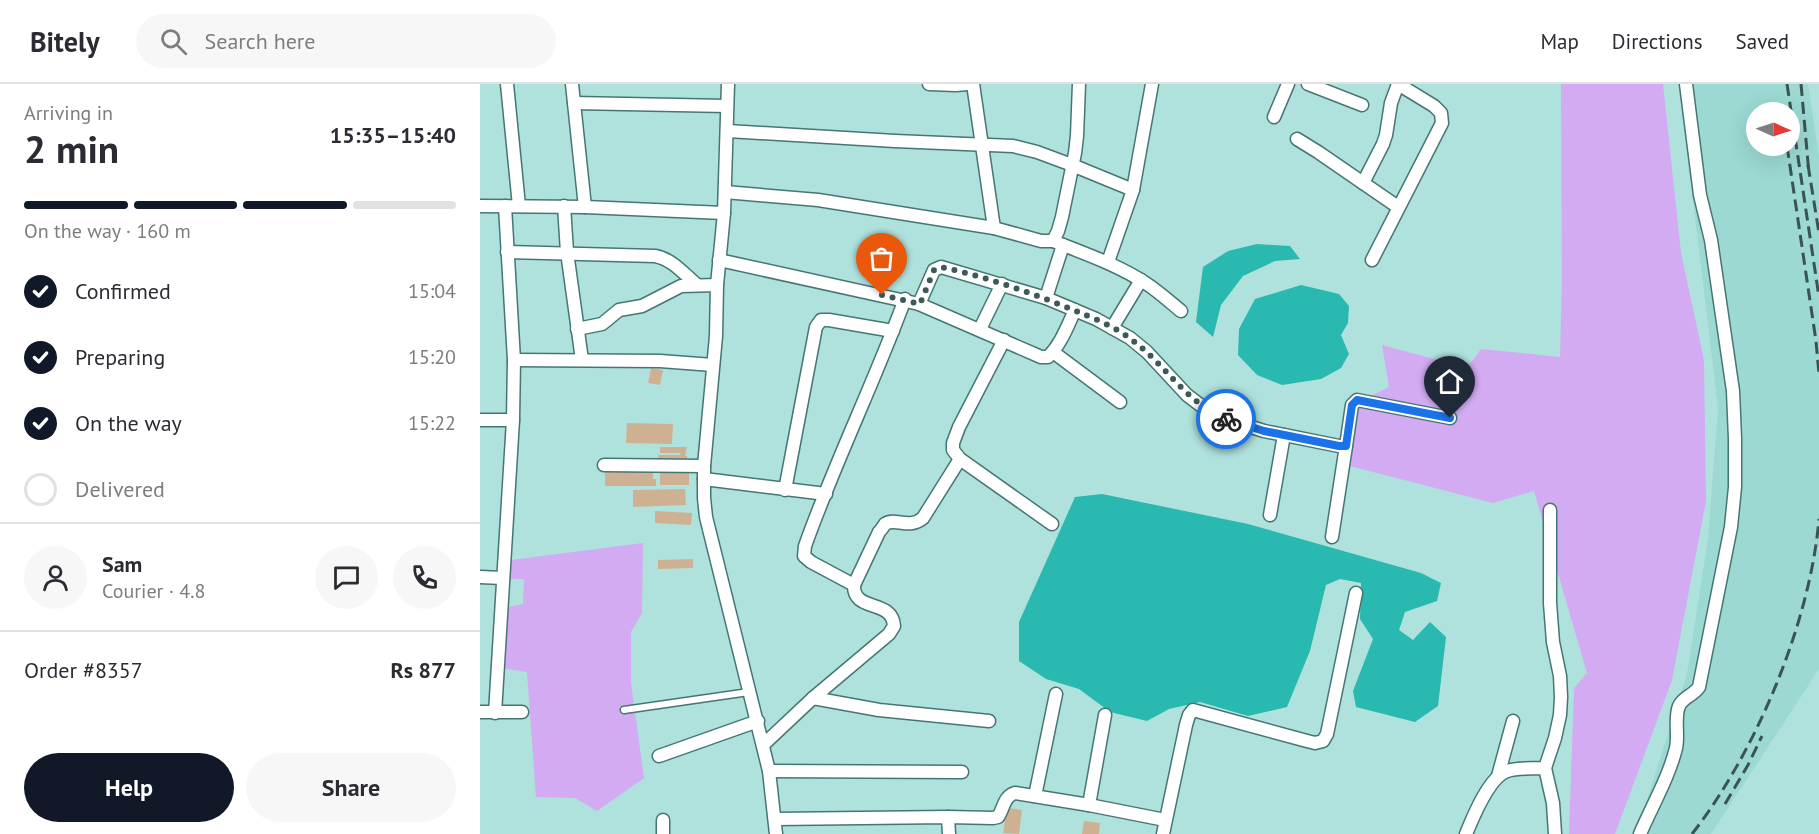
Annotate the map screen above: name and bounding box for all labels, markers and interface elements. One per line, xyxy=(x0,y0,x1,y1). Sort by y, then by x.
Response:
search box xyxy=(136,14,556,68)
text: Bitely xyxy=(30,23,100,60)
icon: search xyxy=(157,25,190,58)
text: Search here xyxy=(205,27,316,55)
text: Map xyxy=(1540,28,1579,55)
text: Directions xyxy=(1612,28,1703,55)
text: Saved xyxy=(1736,28,1789,55)
text: Arriving in xyxy=(24,100,113,126)
north arrow xyxy=(1746,102,1800,156)
map controls xyxy=(1746,102,1800,156)
text: 15:35–15:40 xyxy=(330,121,456,149)
text: 2 min xyxy=(24,123,119,174)
text: On the way · 160 m xyxy=(24,218,191,244)
pin xyxy=(856,233,907,295)
icon: bag xyxy=(865,242,898,275)
icon: check xyxy=(24,275,57,308)
text: Confirmed xyxy=(75,277,171,305)
text: 15:04 xyxy=(408,278,456,304)
icon: check xyxy=(24,341,57,374)
text: Preparing xyxy=(75,343,165,371)
text: 15:20 xyxy=(408,344,456,370)
pin xyxy=(1424,356,1475,418)
icon: home xyxy=(1433,365,1466,398)
courier xyxy=(1196,389,1256,449)
icon: bike xyxy=(1210,403,1243,436)
icon: check xyxy=(24,407,57,440)
text: On the way xyxy=(75,409,182,437)
text: 15:22 xyxy=(408,410,456,436)
text: Delivered xyxy=(75,475,165,503)
button: person xyxy=(24,546,87,609)
button: chat xyxy=(315,546,378,609)
button: phone xyxy=(393,546,456,609)
text: Sam xyxy=(102,550,142,578)
text: Courier · 4.8 xyxy=(102,578,205,604)
text: Order #8357 xyxy=(24,656,143,684)
text: Rs 877 xyxy=(390,656,456,684)
button: Help xyxy=(24,753,234,822)
button: Share xyxy=(246,753,456,822)

